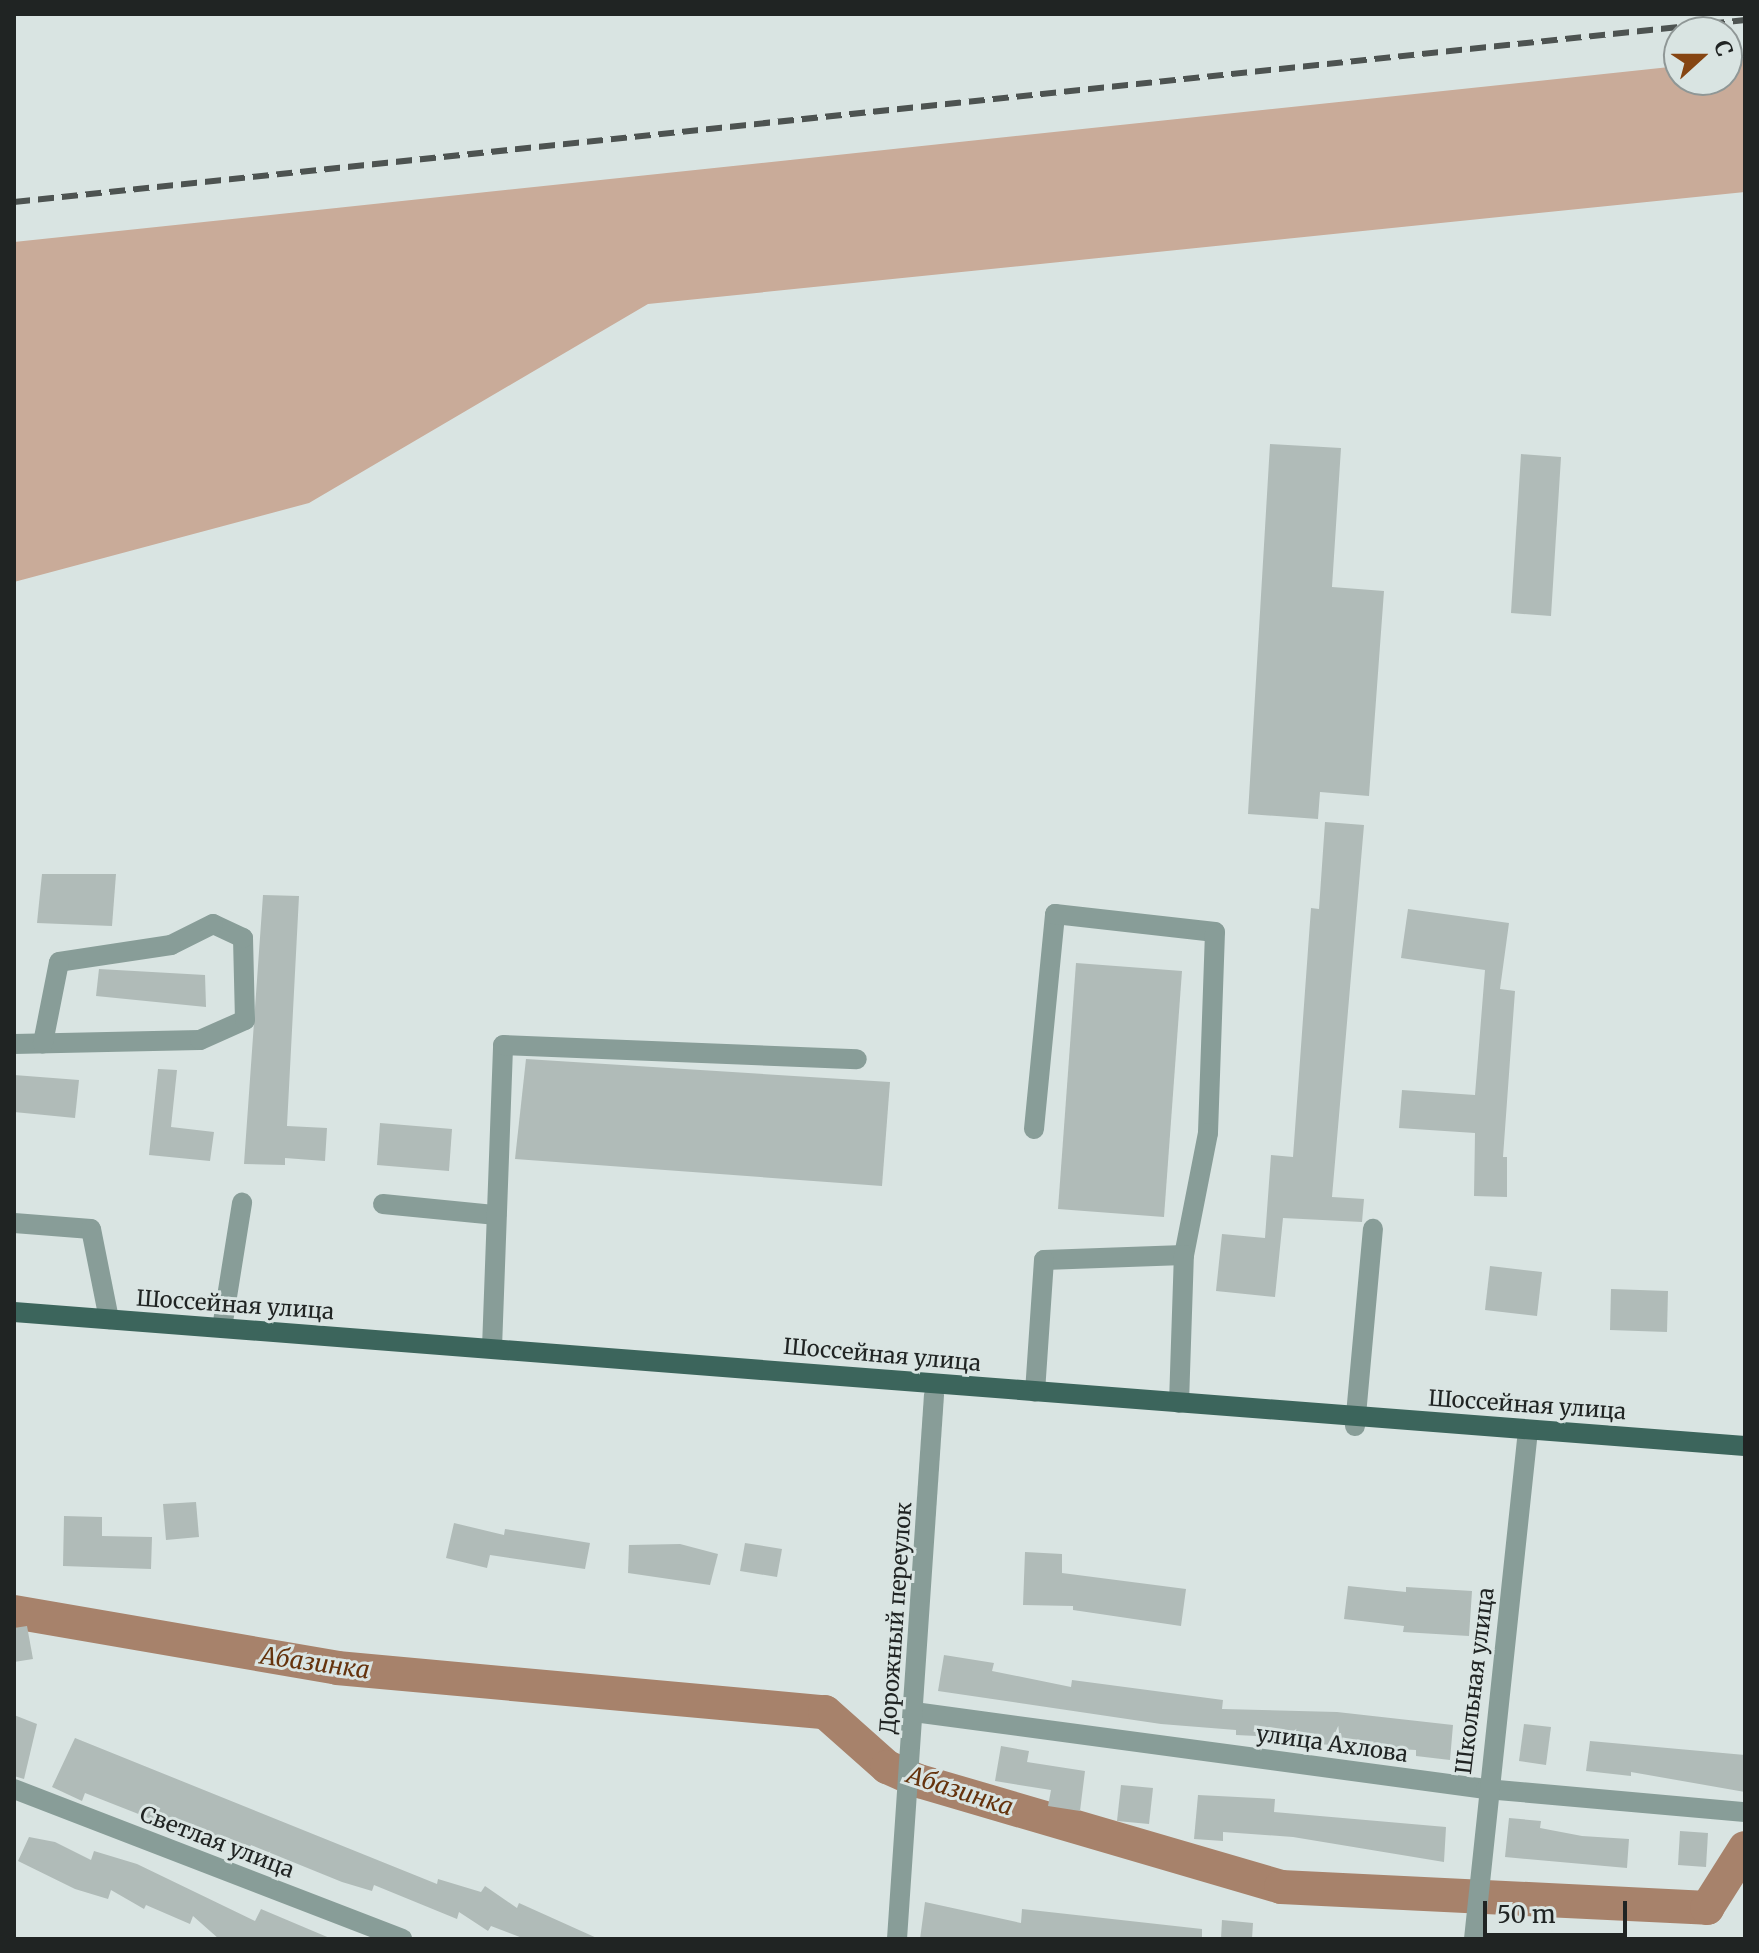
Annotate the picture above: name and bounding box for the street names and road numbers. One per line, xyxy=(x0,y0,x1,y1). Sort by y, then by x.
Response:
street label: Шоссейная улица xyxy=(135,1285,335,1325)
street label: Шоссейная улица xyxy=(782,1333,982,1377)
street label: Шоссейная улица xyxy=(1427,1385,1627,1425)
street label: Дорожный переулок xyxy=(875,1501,917,1735)
street label: Школьная улица xyxy=(1450,1586,1500,1776)
street label: улица Ахлова xyxy=(1254,1720,1410,1768)
street label: Светлая улица xyxy=(136,1800,298,1884)

